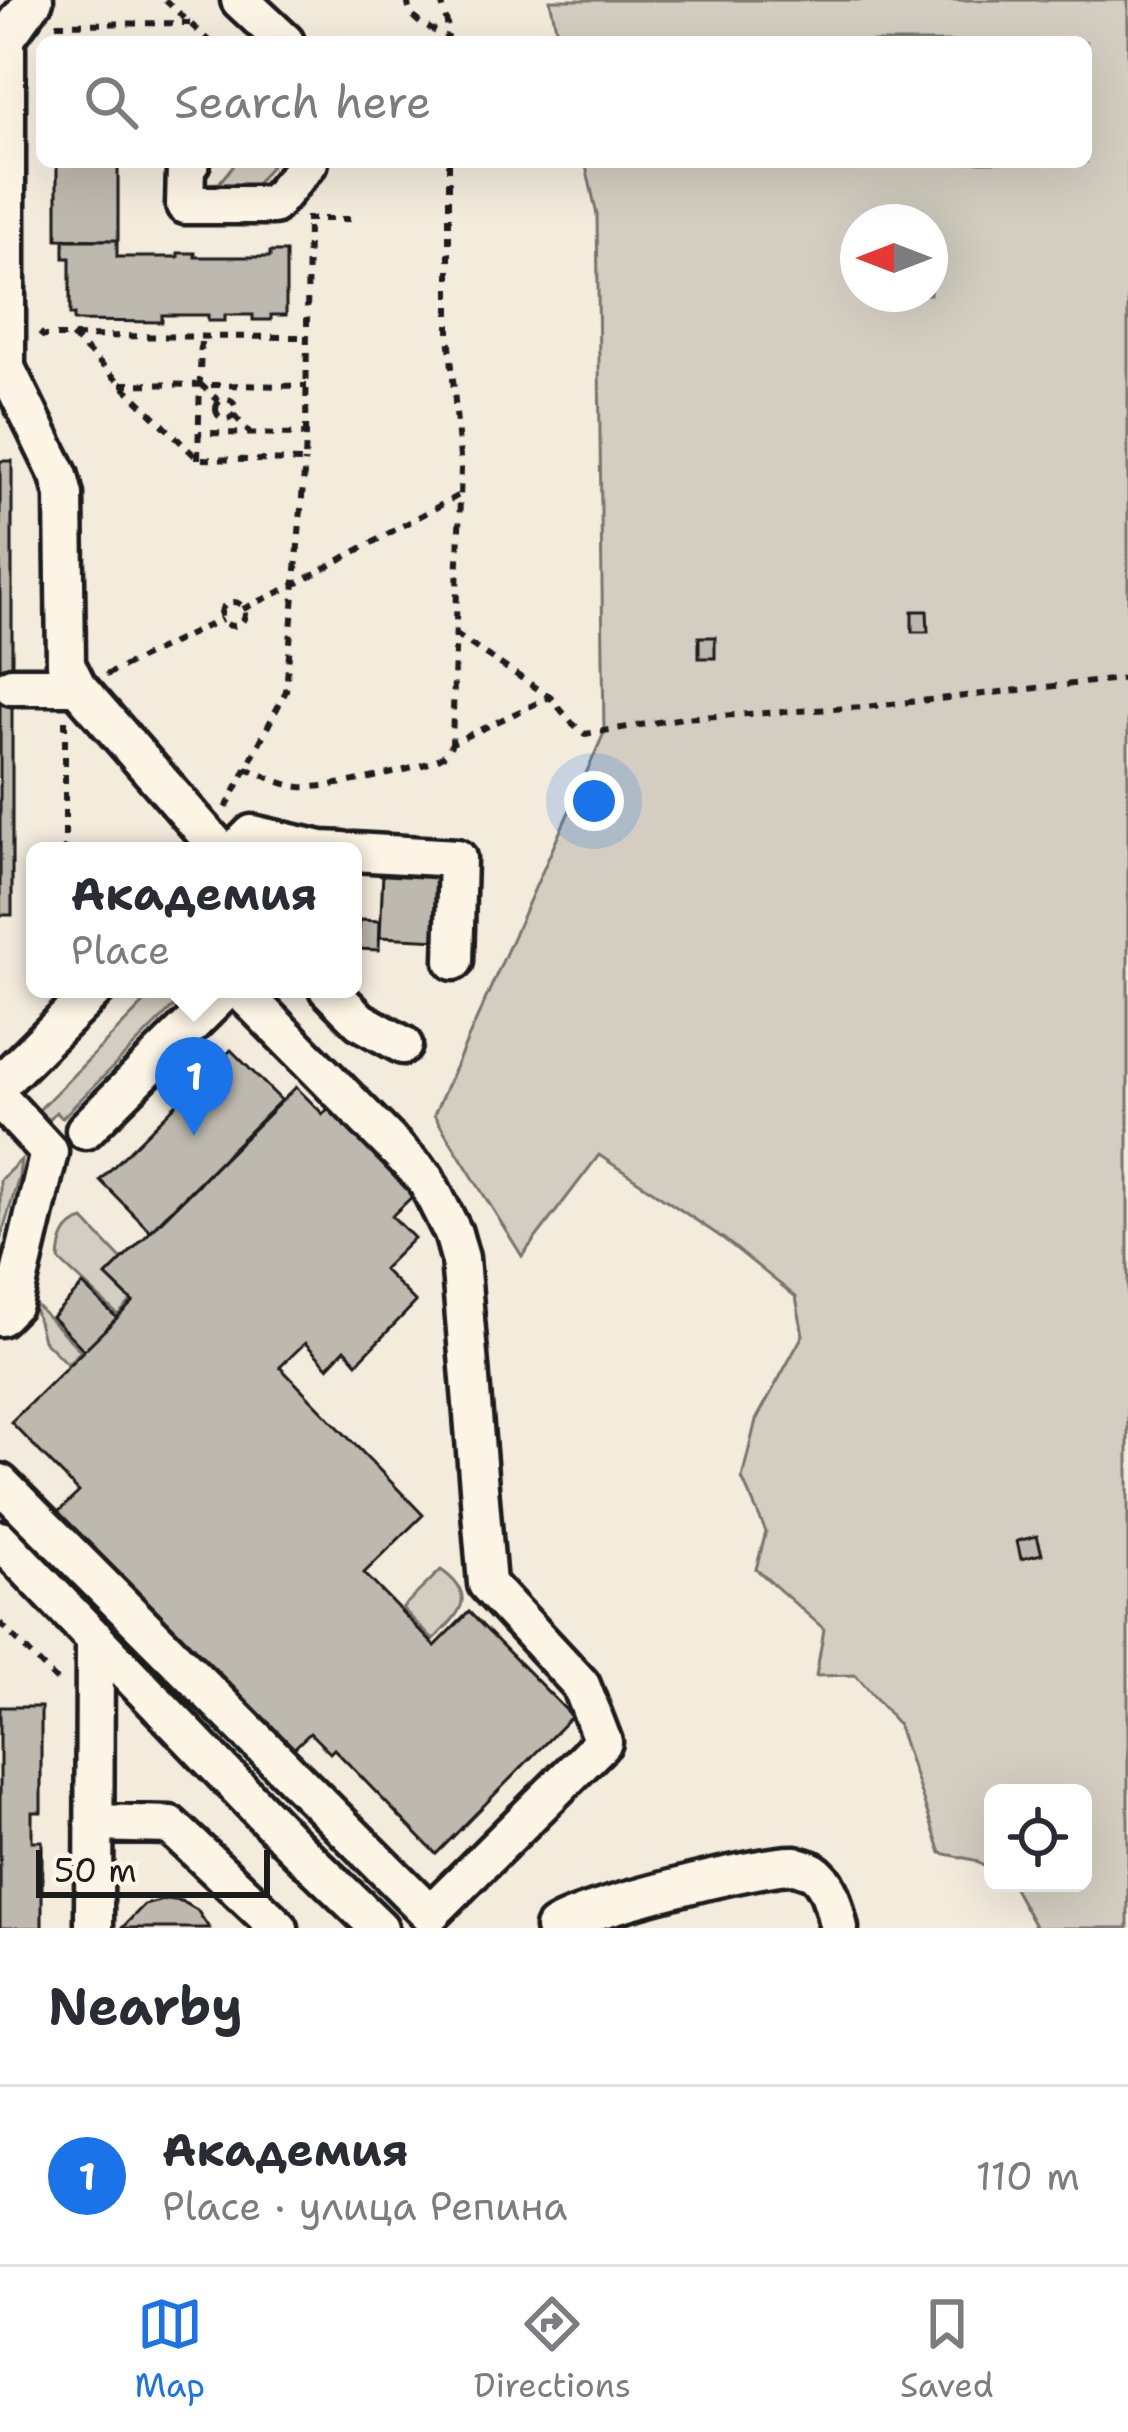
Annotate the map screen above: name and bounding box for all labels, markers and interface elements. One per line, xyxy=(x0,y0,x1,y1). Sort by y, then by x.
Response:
search box xyxy=(36,36,1092,168)
icon: search xyxy=(78,69,144,135)
text: Search here xyxy=(174,72,431,132)
north arrow xyxy=(840,204,948,312)
your location xyxy=(564,771,624,831)
popup xyxy=(26,842,362,998)
text: Академия xyxy=(71,864,317,924)
text: Place xyxy=(71,924,170,976)
pin: 1 xyxy=(155,1037,233,1136)
map controls xyxy=(984,1784,1092,1892)
button: locate xyxy=(984,1784,1092,1892)
scale bar xyxy=(36,1844,270,1897)
text: 50 m xyxy=(54,1848,137,1893)
text: Nearby xyxy=(48,1972,243,2040)
text: Академия xyxy=(162,2120,409,2180)
text: 1 xyxy=(78,2150,96,2202)
text: 110 m xyxy=(976,2150,1080,2202)
text: Place · улица Репина xyxy=(162,2180,567,2232)
tab: Map xyxy=(134,2291,205,2408)
tab: Directions xyxy=(474,2291,631,2408)
tab: Saved xyxy=(900,2291,994,2408)

